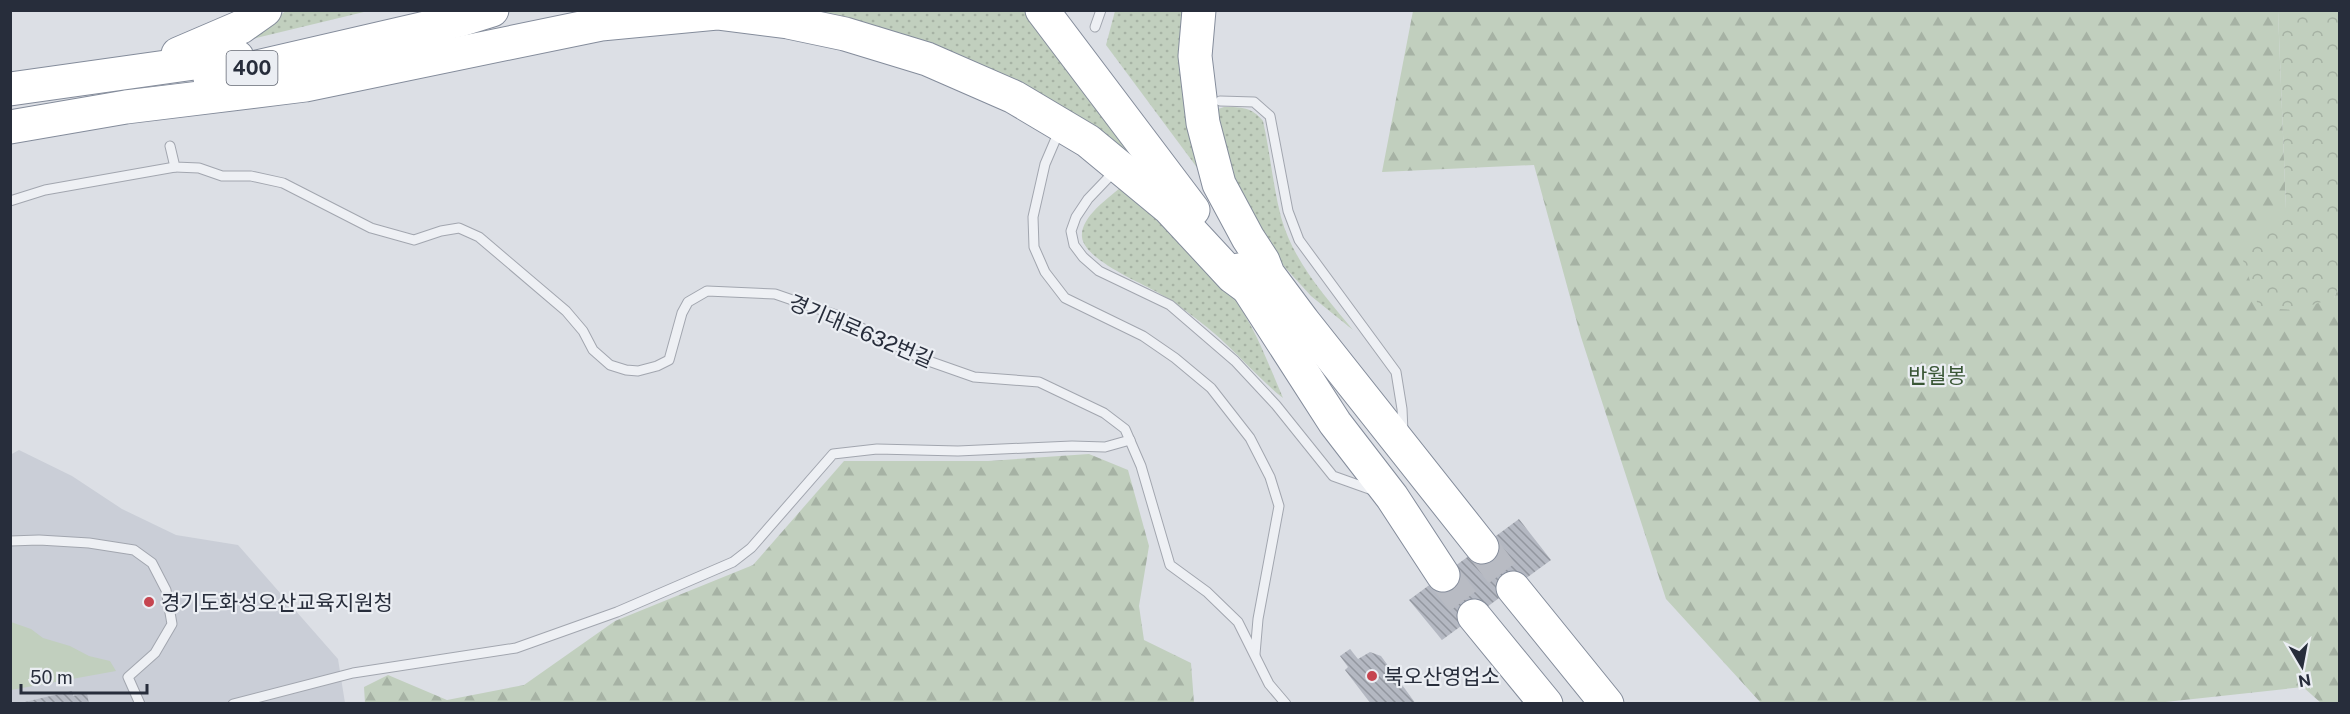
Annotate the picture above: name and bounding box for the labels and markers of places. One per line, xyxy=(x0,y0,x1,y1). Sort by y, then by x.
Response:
place label: 경기도화성오산교육지원청 xyxy=(161,590,393,615)
marker: 경기도화성오산교육지원청 xyxy=(142,595,156,609)
place label: 북오산영업소 xyxy=(1384,664,1500,689)
marker: 북오산영업소 xyxy=(1365,669,1379,683)

